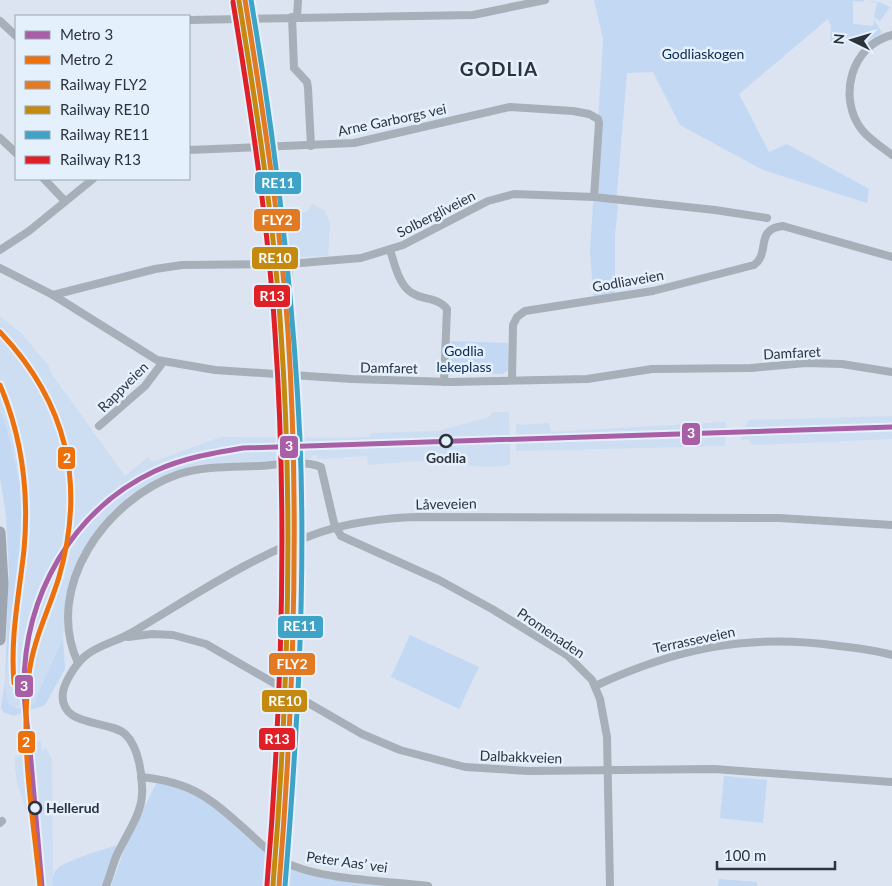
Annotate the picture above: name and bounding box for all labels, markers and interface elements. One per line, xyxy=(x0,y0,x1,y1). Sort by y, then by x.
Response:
legend xyxy=(15,15,190,180)
north arrow xyxy=(827,15,877,65)
text: Metro 3 xyxy=(60,25,113,43)
text: N xyxy=(830,33,847,45)
park label: Godliaskogen xyxy=(662,45,744,62)
text: Metro 2 xyxy=(60,50,113,68)
district label: GODLIA xyxy=(460,57,538,80)
text: Railway FLY2 xyxy=(60,75,147,93)
text: Railway RE10 xyxy=(60,100,150,118)
street label: Arne Garborgs vei xyxy=(336,100,448,139)
text: Railway RE11 xyxy=(60,125,150,143)
text: Railway R13 xyxy=(60,150,141,168)
line badge: RE11 xyxy=(254,171,302,195)
text: RE11 xyxy=(261,174,295,191)
street label: Solbergliveien xyxy=(394,186,478,241)
line badge: FLY2 xyxy=(253,208,301,232)
text: FLY2 xyxy=(261,211,293,228)
line badge: RE10 xyxy=(251,246,299,270)
text: RE10 xyxy=(258,249,292,266)
street label: Godliaveien xyxy=(591,266,665,295)
line badge: R13 xyxy=(253,284,291,308)
text: R13 xyxy=(259,287,285,304)
park label: Godlia lekeplass xyxy=(436,342,492,375)
street label: Damfaret xyxy=(763,342,821,363)
street label: Rappveien xyxy=(94,358,151,415)
street label: Damfaret xyxy=(360,358,418,377)
line badge: 3 xyxy=(681,422,701,446)
text: 3 xyxy=(687,424,695,441)
marker: Godlia xyxy=(439,434,453,448)
line badge: 3 xyxy=(279,435,299,459)
text: 3 xyxy=(285,437,293,454)
line badge: 2 xyxy=(57,446,76,470)
text: 2 xyxy=(63,449,71,466)
place label: Godlia xyxy=(426,449,466,466)
street label: Låveveien xyxy=(415,494,477,513)
street label: Promenaden xyxy=(514,604,588,661)
line badge: RE11 xyxy=(277,615,324,639)
text: RE11 xyxy=(283,617,317,634)
street label: Terrasseveien xyxy=(651,623,736,656)
line badge: FLY2 xyxy=(268,652,316,676)
text: FLY2 xyxy=(276,655,308,672)
line badge: 3 xyxy=(14,674,34,698)
text: 3 xyxy=(20,677,28,694)
line badge: RE10 xyxy=(261,689,308,713)
text: RE10 xyxy=(268,692,302,709)
line badge: R13 xyxy=(258,727,296,751)
line badge: 2 xyxy=(17,730,36,754)
text: R13 xyxy=(264,730,290,747)
text: 2 xyxy=(22,733,30,750)
street label: Dalbakkveien xyxy=(479,747,563,766)
place label: Hellerud xyxy=(46,799,100,816)
marker: Hellerud xyxy=(28,801,42,815)
scale bar xyxy=(717,838,834,870)
text: 100 m xyxy=(724,846,766,864)
street label: Peter Aas’ vei xyxy=(305,847,389,876)

